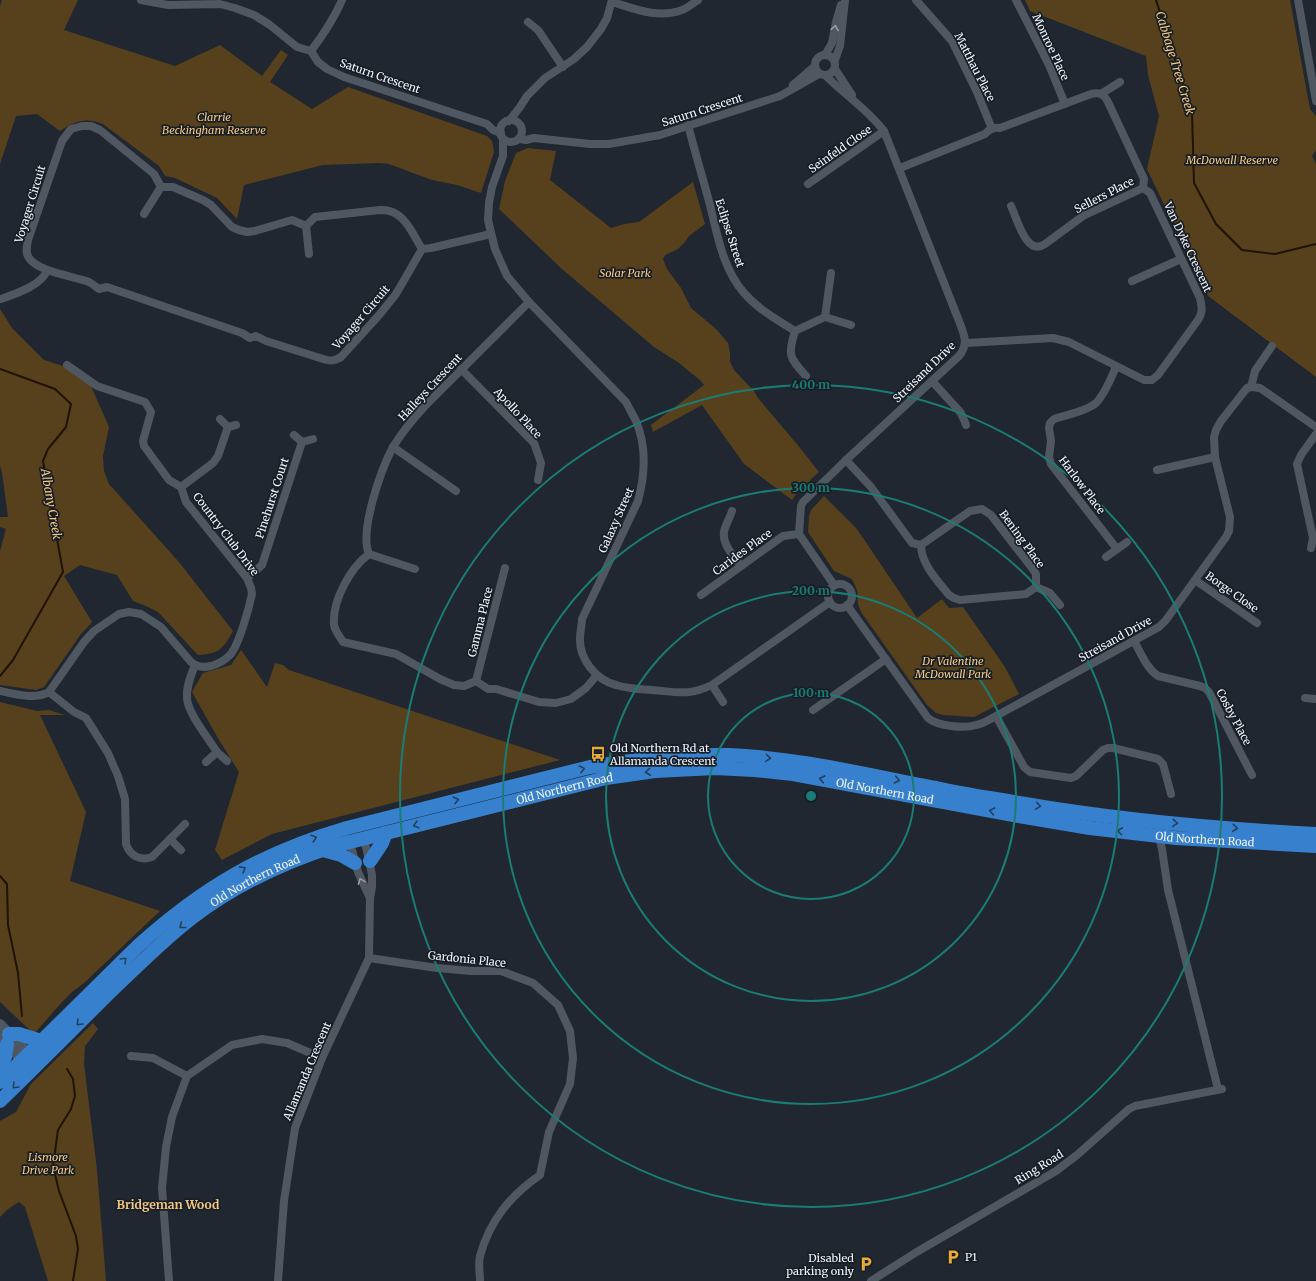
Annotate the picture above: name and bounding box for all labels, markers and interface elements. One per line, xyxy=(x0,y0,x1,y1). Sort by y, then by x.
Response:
water label: Cabbage Tree Creek xyxy=(1153,9,1198,117)
street label: Monroe Place xyxy=(1030,12,1073,83)
one-way arrow xyxy=(830,25,839,31)
street label: Matthau Place xyxy=(952,30,998,104)
street label: Saturn Crescent xyxy=(338,56,423,97)
street label: Saturn Crescent xyxy=(660,90,745,130)
park label: Clarrie Beckingham Reserve xyxy=(162,110,266,137)
street label: Seinfeld Close xyxy=(806,122,874,176)
park label: McDowall Reserve xyxy=(1185,153,1278,167)
street label: Voyager Circuit xyxy=(11,163,49,245)
street label: Sellers Place xyxy=(1072,174,1136,216)
street label: Eclipse Street xyxy=(712,197,748,270)
street label: Van Dyke Crescent xyxy=(1161,199,1215,295)
park label: Solar Park xyxy=(599,266,651,280)
street label: Voyager Circuit xyxy=(329,282,393,353)
street label: Streisand Drive xyxy=(890,339,958,405)
street label: Halleys Crescent xyxy=(395,350,465,424)
text: 400 m xyxy=(792,377,830,392)
street label: Apollo Place xyxy=(490,384,545,441)
street label: Harlow Place xyxy=(1056,453,1108,517)
street label: Pinehurst Court xyxy=(252,455,292,540)
water label: Albany Creek xyxy=(38,466,65,541)
text: 300 m xyxy=(792,480,830,495)
street label: Galaxy Street xyxy=(595,484,637,555)
street label: Country Club Drive xyxy=(190,490,262,579)
street label: Bening Place xyxy=(996,507,1048,571)
street label: Carides Place xyxy=(710,526,775,578)
street label: Borge Close xyxy=(1203,569,1262,616)
text: 200 m xyxy=(792,583,830,598)
street label: Gamma Place xyxy=(465,585,496,658)
street label: Streisand Drive xyxy=(1076,613,1154,665)
park label: Dr Valentine McDowall Park xyxy=(914,654,991,681)
text: 100 m xyxy=(793,685,829,700)
street label: Cosby Place xyxy=(1213,686,1255,748)
place label: Old Northern Rd at Allamanda Crescent xyxy=(609,741,716,768)
bus stop icon: Old Northern Rd at Allamanda Crescent xyxy=(589,745,607,763)
one-way arrow xyxy=(765,754,771,763)
one-way arrow xyxy=(579,765,585,773)
one-way arrow xyxy=(645,767,651,776)
street label: Old Northern Road xyxy=(515,770,614,807)
street label: Old Northern Road xyxy=(835,775,935,807)
one-way arrow xyxy=(893,775,900,783)
one-way arrow xyxy=(819,776,826,784)
centre of rings xyxy=(804,789,818,803)
one-way arrow xyxy=(452,797,459,805)
one-way arrow xyxy=(1035,801,1041,810)
one-way arrow xyxy=(988,807,995,816)
one-way arrow xyxy=(1172,818,1178,827)
one-way arrow xyxy=(413,821,420,829)
one-way arrow xyxy=(1232,823,1238,832)
one-way arrow xyxy=(1117,827,1123,836)
street label: Old Northern Road xyxy=(1155,829,1255,849)
one-way arrow xyxy=(311,834,318,843)
street label: Old Northern Road xyxy=(208,852,302,910)
one-way arrow xyxy=(239,866,246,874)
one-way arrow xyxy=(358,877,366,884)
one-way arrow xyxy=(179,921,186,928)
street label: Gardonia Place xyxy=(427,948,507,970)
one-way arrow xyxy=(119,957,127,965)
one-way arrow xyxy=(76,1018,84,1026)
street label: Allamanda Crescent xyxy=(280,1019,334,1123)
one-way arrow xyxy=(12,1081,20,1089)
street label: Ring Road xyxy=(1012,1146,1066,1187)
park label: Lismore Drive Park xyxy=(21,1150,74,1177)
district label: Bridgeman Wood xyxy=(117,1197,220,1212)
parking icon: P1 xyxy=(944,1248,962,1266)
place label: P1 xyxy=(965,1250,977,1264)
place label: Disabled parking only xyxy=(786,1251,855,1278)
parking icon: Disabled parking only xyxy=(857,1255,875,1273)

